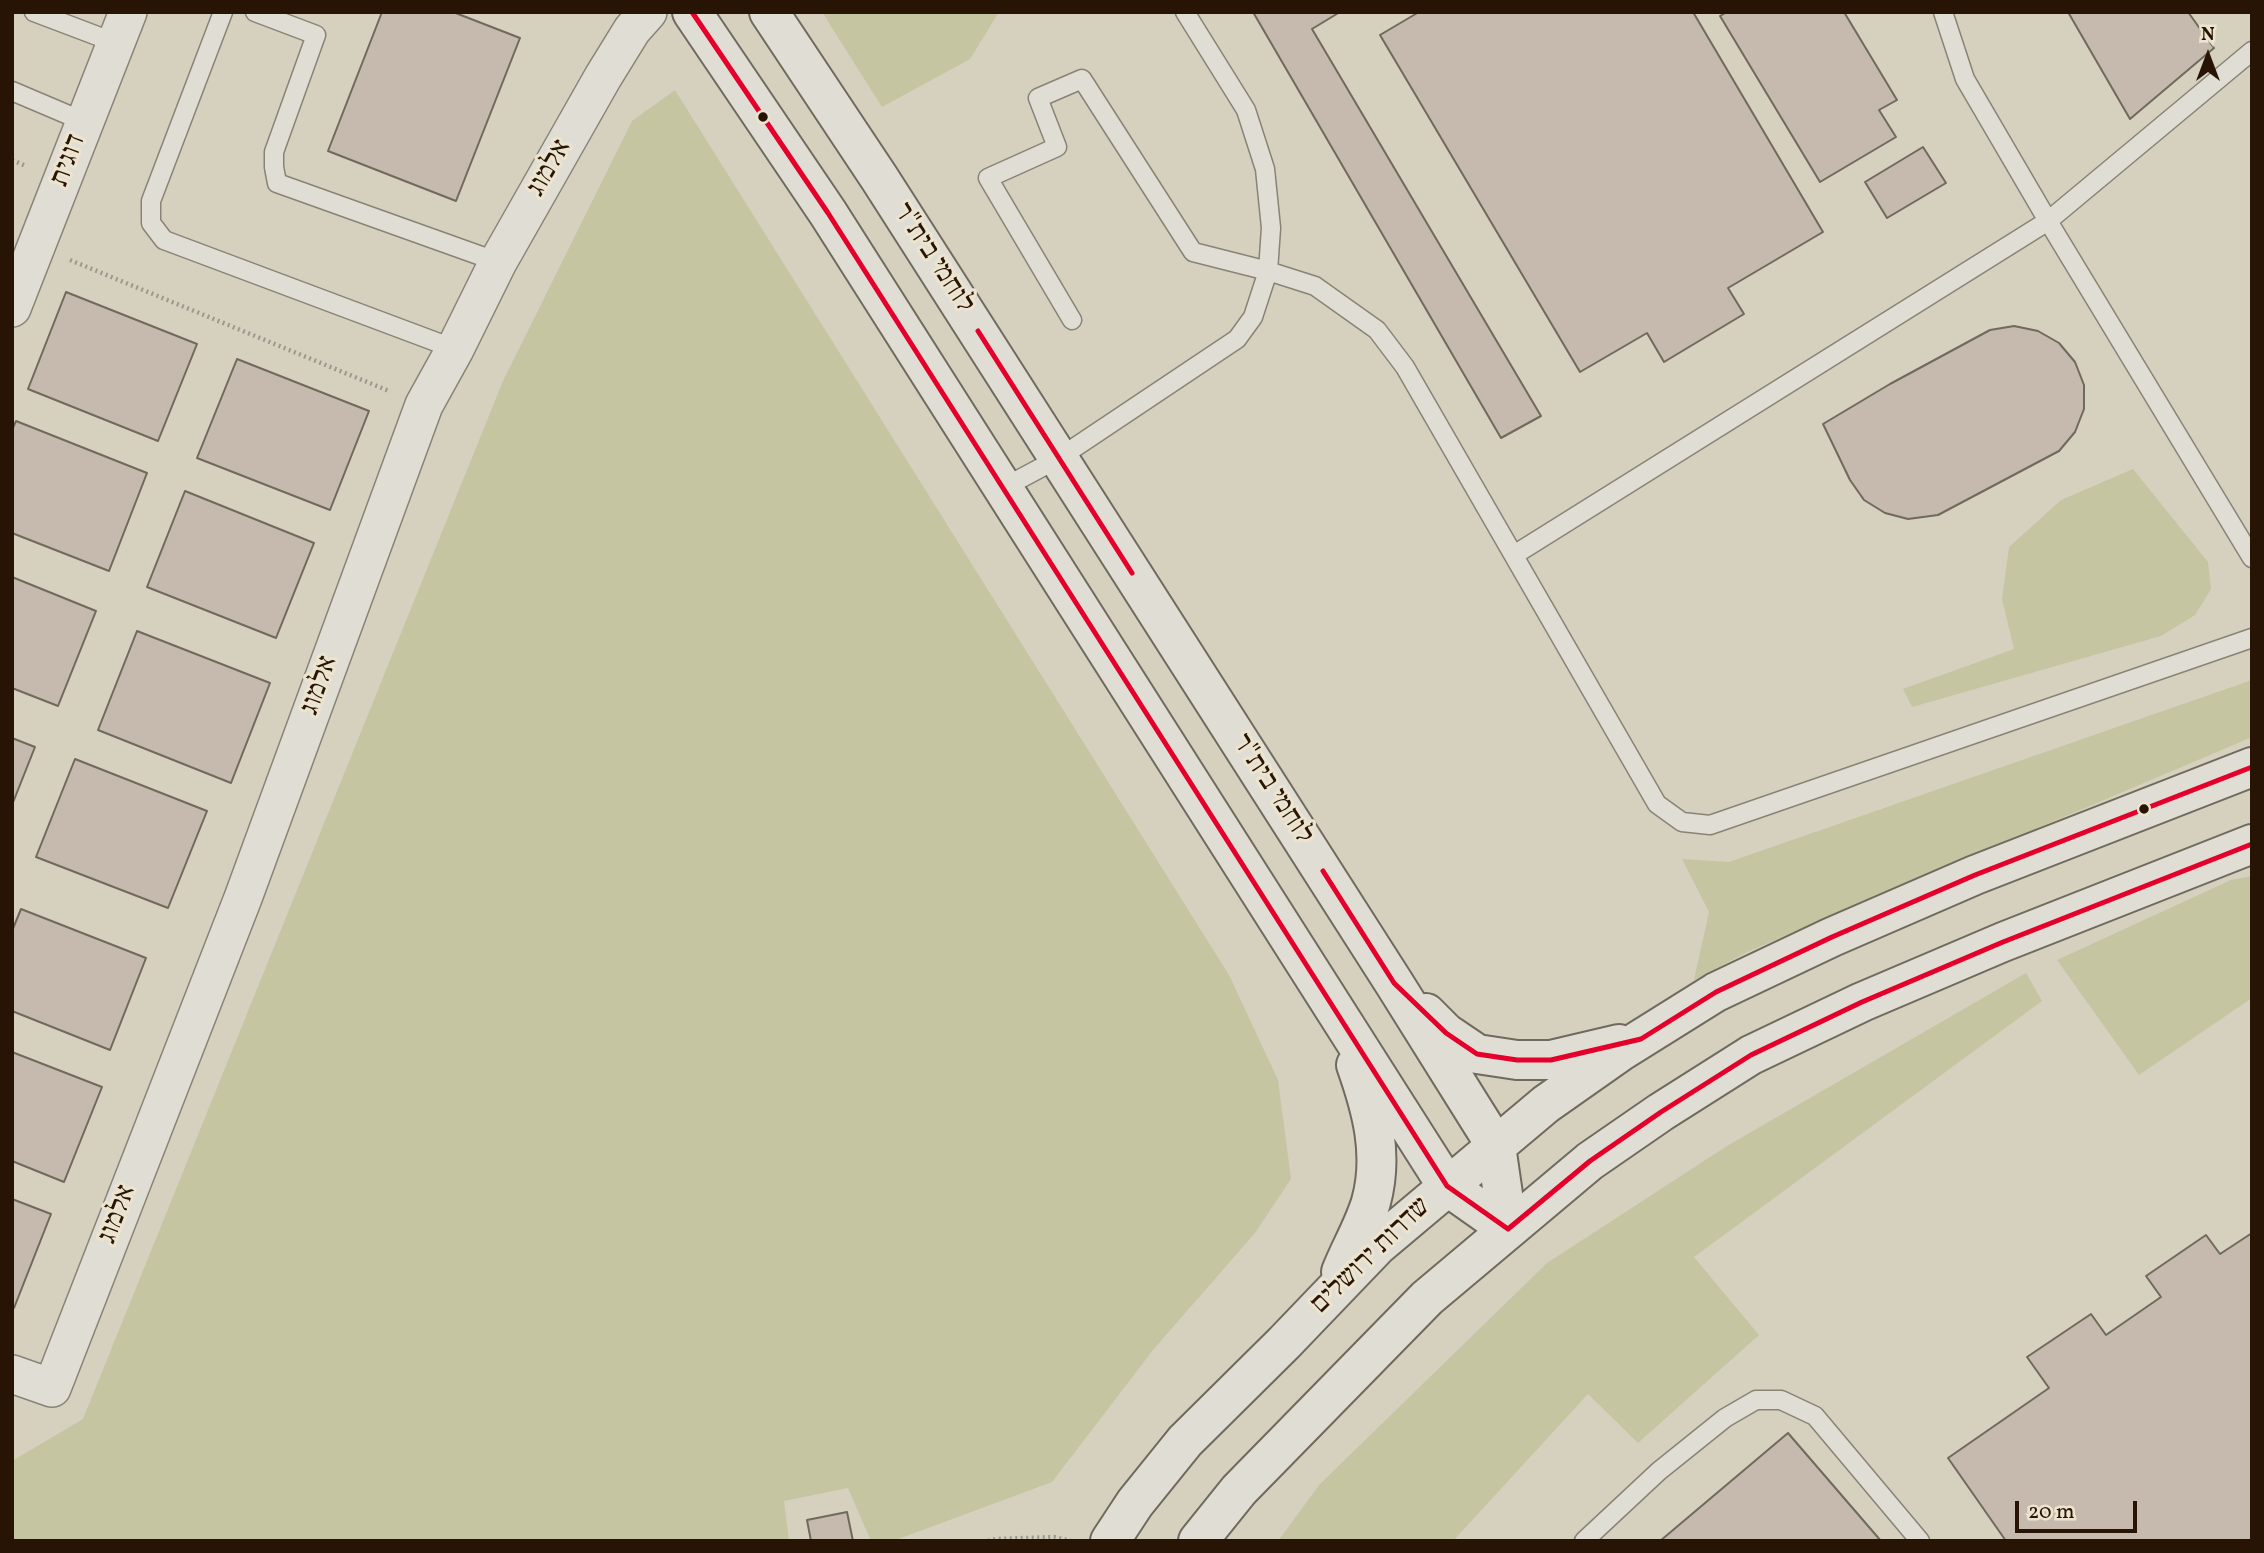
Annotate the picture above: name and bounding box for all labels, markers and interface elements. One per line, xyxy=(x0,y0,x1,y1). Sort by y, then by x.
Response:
north arrow xyxy=(2173,21,2243,91)
text: N xyxy=(2201,22,2215,48)
unlabelled marker xyxy=(756,110,770,124)
street label: דוגית xyxy=(45,130,95,192)
street label: אלמוג xyxy=(521,134,581,204)
street label: לוחמי בית"ר xyxy=(884,198,980,320)
street label: אלמוג xyxy=(295,652,347,720)
street label: לוחמי בית"ר xyxy=(1223,729,1319,851)
unlabelled marker xyxy=(2137,802,2151,816)
street label: אלמוג xyxy=(92,1181,146,1249)
street label: שדרות ירושלים xyxy=(1305,1192,1439,1322)
scale bar xyxy=(2019,1486,2142,1530)
text: 20 m xyxy=(2028,1498,2074,1527)

